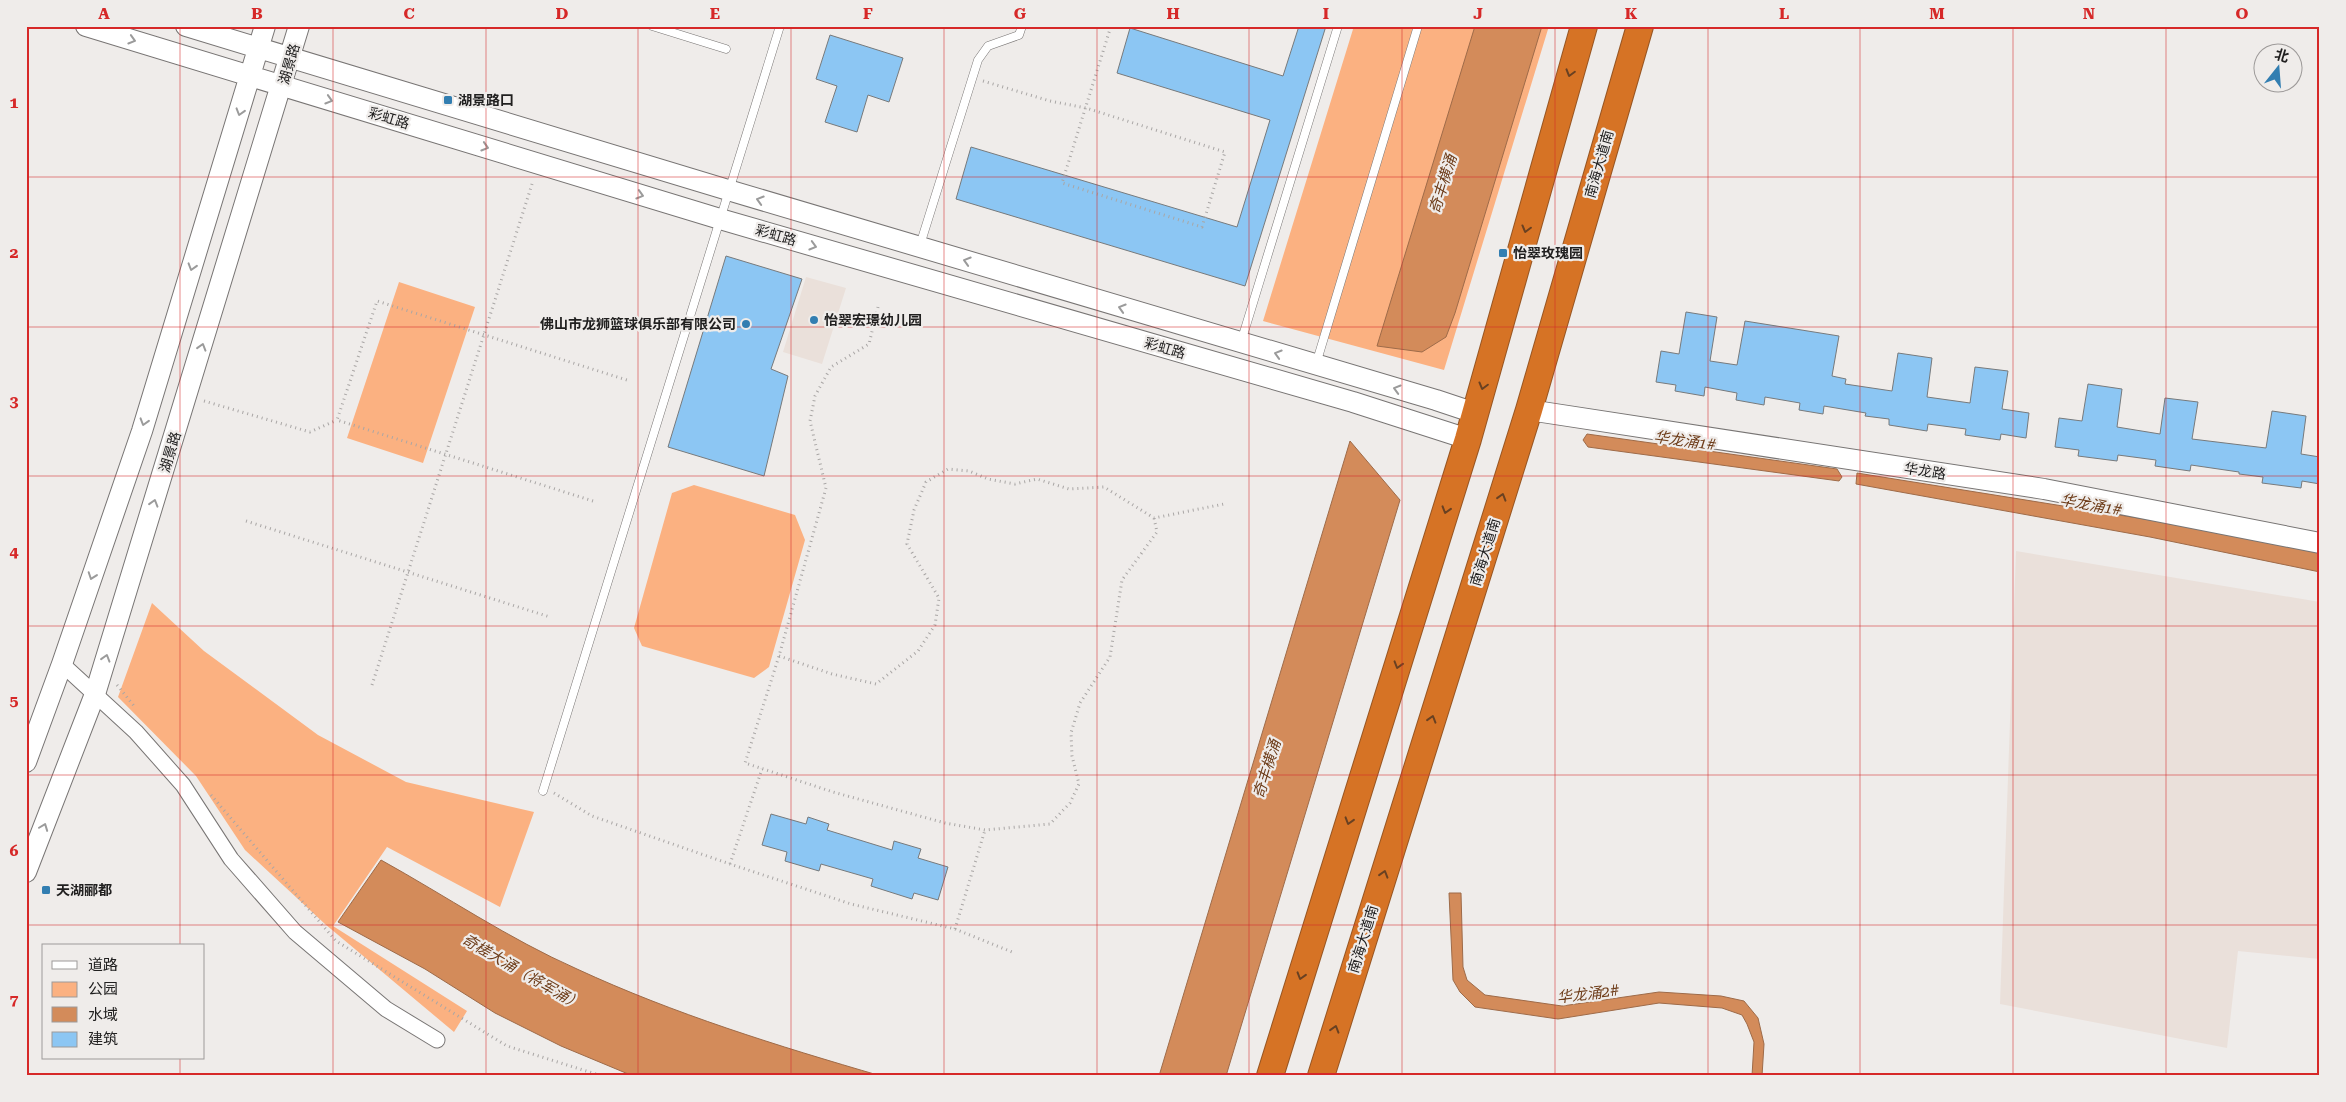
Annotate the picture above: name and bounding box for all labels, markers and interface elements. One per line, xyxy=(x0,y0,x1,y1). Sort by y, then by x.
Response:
text: A xyxy=(98,4,110,23)
text: B xyxy=(251,4,263,23)
text: C xyxy=(403,4,415,23)
text: D xyxy=(556,4,569,23)
text: E xyxy=(710,4,720,23)
text: F xyxy=(863,4,873,23)
text: G xyxy=(1014,4,1027,23)
text: H xyxy=(1166,4,1180,23)
text: I xyxy=(1323,4,1329,23)
text: J xyxy=(1473,4,1483,23)
text: K xyxy=(1625,4,1638,23)
text: L xyxy=(1779,4,1789,23)
text: M xyxy=(1929,4,1945,23)
text: N xyxy=(2083,4,2095,23)
text: O xyxy=(2236,4,2249,23)
one-way arrow xyxy=(128,35,136,45)
street label: 湖景路 xyxy=(276,42,302,86)
north arrow xyxy=(2254,42,2304,92)
text: 北 xyxy=(2273,46,2291,65)
one-way arrow xyxy=(1566,68,1576,77)
place label: 湖景路口 xyxy=(458,92,514,108)
text: 1 xyxy=(10,93,19,112)
one-way arrow xyxy=(325,94,333,104)
marker: 湖景路口 xyxy=(442,94,454,106)
street label: 彩虹路 xyxy=(367,104,411,132)
one-way arrow xyxy=(235,107,245,115)
street label: 南海大道南 xyxy=(1582,128,1616,200)
one-way arrow xyxy=(480,142,488,152)
water label: 奇丰横涌 xyxy=(1426,151,1461,215)
one-way arrow xyxy=(635,189,644,199)
one-way arrow xyxy=(757,195,765,205)
street label: 彩虹路 xyxy=(754,222,798,248)
one-way arrow xyxy=(1521,225,1532,234)
one-way arrow xyxy=(808,240,817,251)
text: 2 xyxy=(10,243,19,262)
place label: 怡翠玫瑰园 xyxy=(1513,245,1583,261)
marker: 怡翠玫瑰园 xyxy=(1497,247,1509,259)
one-way arrow xyxy=(963,257,971,267)
one-way arrow xyxy=(188,262,198,271)
one-way arrow xyxy=(1119,303,1127,313)
place label: 怡翠宏璟幼儿园 xyxy=(824,312,922,328)
marker: 怡翠宏璟幼儿园 xyxy=(808,314,820,326)
place label: 佛山市龙狮篮球俱乐部有限公司 xyxy=(540,316,736,332)
marker: 佛山市龙狮篮球俱乐部有限公司 xyxy=(740,318,752,330)
street label: 彩虹路 xyxy=(1143,335,1187,361)
one-way arrow xyxy=(196,344,206,352)
one-way arrow xyxy=(1274,350,1283,360)
one-way arrow xyxy=(1478,382,1489,390)
one-way arrow xyxy=(1393,384,1402,395)
text: 3 xyxy=(10,392,19,411)
one-way arrow xyxy=(140,418,150,426)
water label: 华龙涌1# xyxy=(1653,428,1718,454)
street label: 湖景路 xyxy=(156,430,184,474)
street label: 华龙路 xyxy=(1903,460,1947,482)
water label: 华龙涌1# xyxy=(2059,491,2124,519)
one-way arrow xyxy=(1496,494,1506,502)
one-way arrow xyxy=(148,499,158,507)
one-way arrow xyxy=(1442,506,1452,514)
street label: 南海大道南 xyxy=(1467,516,1503,588)
text: 4 xyxy=(10,542,19,561)
one-way arrow xyxy=(88,571,98,580)
one-way arrow xyxy=(101,654,111,663)
one-way arrow xyxy=(1393,661,1403,669)
text: 5 xyxy=(10,691,19,710)
one-way arrow xyxy=(1427,715,1437,724)
water label: 奇丰横涌 xyxy=(1250,736,1285,800)
one-way arrow xyxy=(1345,816,1355,824)
one-way arrow xyxy=(38,823,48,832)
text: 6 xyxy=(10,841,19,860)
one-way arrow xyxy=(1378,871,1388,879)
place label: 天湖郦都 xyxy=(56,882,112,898)
marker: 天湖郦都 xyxy=(40,884,52,896)
street label: 南海大道南 xyxy=(1345,903,1381,975)
water label: 奇槎大涌（将军涌） xyxy=(459,930,585,1014)
legend xyxy=(42,944,205,1060)
text: 道路 xyxy=(88,956,118,974)
one-way arrow xyxy=(1297,971,1307,979)
text: 公园 xyxy=(88,980,118,998)
water label: 华龙涌2# xyxy=(1556,981,1621,1007)
text: 7 xyxy=(10,990,19,1009)
text: 水域 xyxy=(88,1006,118,1024)
one-way arrow xyxy=(1330,1026,1340,1034)
text: 建筑 xyxy=(88,1030,118,1048)

